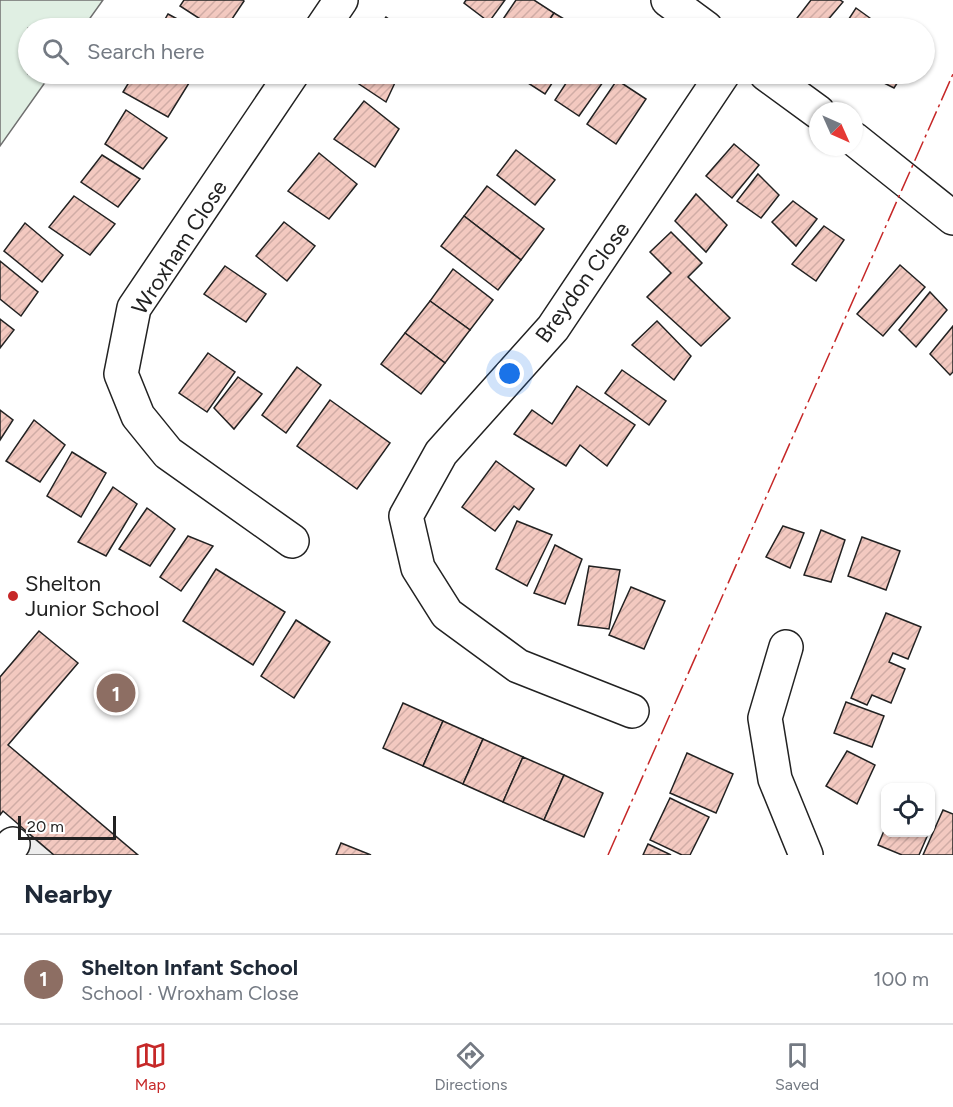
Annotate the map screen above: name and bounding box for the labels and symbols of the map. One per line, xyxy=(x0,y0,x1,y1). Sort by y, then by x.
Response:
north arrow xyxy=(809,102,863,156)
street label: Wroxham Close xyxy=(126,175,233,320)
street label: Breydon Close xyxy=(529,217,635,348)
your location xyxy=(495,359,524,388)
place label: Shelton Junior School xyxy=(25,570,160,622)
marker: Shelton Junior School xyxy=(6,589,20,603)
pin: 1 xyxy=(96,670,136,716)
scale bar xyxy=(18,813,116,840)

